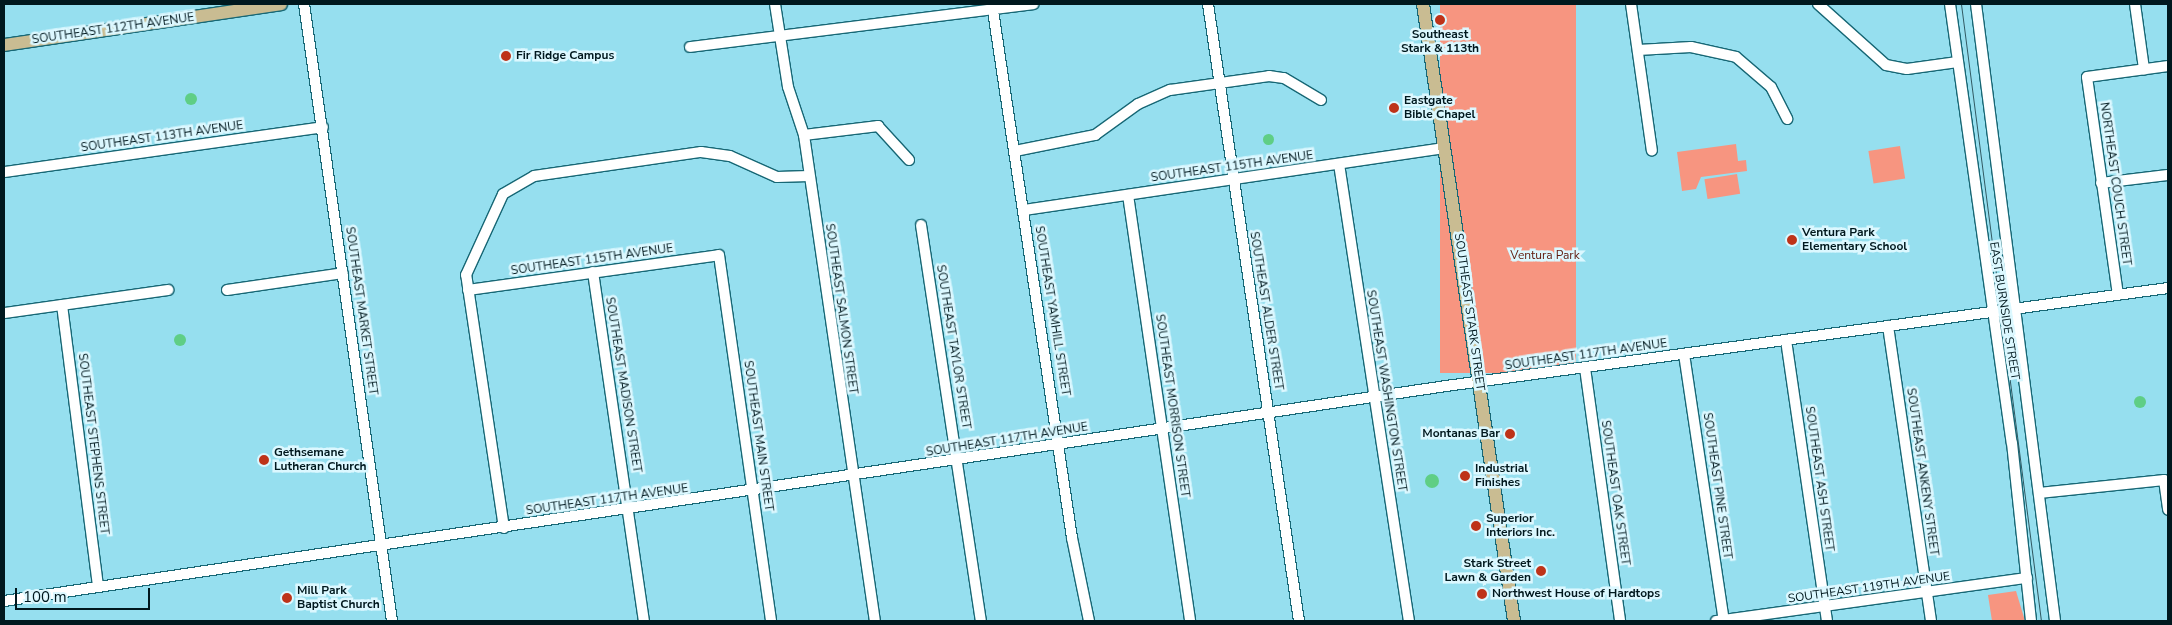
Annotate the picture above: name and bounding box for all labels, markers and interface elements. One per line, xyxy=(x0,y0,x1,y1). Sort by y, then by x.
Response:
street label: SOUTHEAST 112TH AVENUE xyxy=(31,10,195,48)
marker: Southeast Stark & 113th xyxy=(1434,14,1446,26)
place label: Southeast Stark & 113th xyxy=(1401,28,1479,56)
place label: Fir Ridge Campus xyxy=(516,49,614,63)
marker: Fir Ridge Campus xyxy=(500,50,512,62)
place label: Eastgate Bible Chapel xyxy=(1404,94,1475,122)
street label: NORTHEAST COUCH STREET xyxy=(2096,101,2134,267)
marker: Eastgate Bible Chapel xyxy=(1388,102,1400,114)
street label: SOUTHEAST 113TH AVENUE xyxy=(80,118,244,156)
street label: SOUTHEAST 115TH AVENUE xyxy=(1150,148,1314,186)
street label: SOUTHEAST SALMON STREET xyxy=(822,223,860,395)
street label: SOUTHEAST YAMHILL STREET xyxy=(1031,225,1073,397)
street label: SOUTHEAST MARKET STREET xyxy=(342,226,380,396)
place label: Ventura Park Elementary School xyxy=(1802,226,1907,254)
street label: SOUTHEAST ALDER STREET xyxy=(1246,231,1286,391)
street label: SOUTHEAST STARK STREET xyxy=(1451,232,1487,392)
marker: Ventura Park Elementary School xyxy=(1786,234,1798,246)
street label: SOUTHEAST 115TH AVENUE xyxy=(510,241,674,279)
street label: EAST BURNSIDE STREET xyxy=(1986,241,2022,381)
park label: Ventura Park xyxy=(1510,249,1580,263)
street label: SOUTHEAST TAYLOR STREET xyxy=(933,264,973,430)
street label: SOUTHEAST WASHINGTON STREET xyxy=(1363,289,1409,493)
street label: SOUTHEAST MADISON STREET xyxy=(602,296,644,474)
street label: SOUTHEAST MORRISON STREET xyxy=(1152,313,1192,499)
street label: SOUTHEAST 117TH AVENUE xyxy=(1504,336,1668,374)
street label: SOUTHEAST STEPHENS STREET xyxy=(75,352,111,536)
street label: SOUTHEAST MAIN STREET xyxy=(740,360,776,512)
street label: SOUTHEAST ANKENY STREET xyxy=(1903,387,1941,557)
street label: SOUTHEAST ASH STREET xyxy=(1802,405,1836,553)
street label: SOUTHEAST PINE STREET xyxy=(1700,412,1734,560)
street label: SOUTHEAST OAK STREET xyxy=(1598,419,1632,567)
street label: SOUTHEAST 117TH AVENUE xyxy=(925,420,1089,460)
place label: Montanas Bar xyxy=(1422,427,1500,441)
marker: Montanas Bar xyxy=(1504,428,1516,440)
place label: Gethsemane Lutheran Church xyxy=(274,446,367,474)
marker: Gethsemane Lutheran Church xyxy=(258,454,270,466)
place label: Industrial Finishes xyxy=(1475,462,1528,490)
marker: Industrial Finishes xyxy=(1459,470,1471,482)
street label: SOUTHEAST 117TH AVENUE xyxy=(525,481,689,519)
place label: Superior Interiors Inc. xyxy=(1486,512,1555,540)
marker: Superior Interiors Inc. xyxy=(1470,520,1482,532)
place label: Stark Street Lawn & Garden xyxy=(1445,557,1531,585)
marker: Stark Street Lawn & Garden xyxy=(1535,565,1547,577)
street label: SOUTHEAST 119TH AVENUE xyxy=(1787,569,1951,607)
scale bar xyxy=(18,578,152,610)
place label: Mill Park Baptist Church xyxy=(297,584,380,612)
text: 100 m xyxy=(23,587,67,607)
place label: Northwest House of Hardtops xyxy=(1492,587,1660,601)
marker: Northwest House of Hardtops xyxy=(1476,588,1488,600)
marker: Mill Park Baptist Church xyxy=(281,592,293,604)

